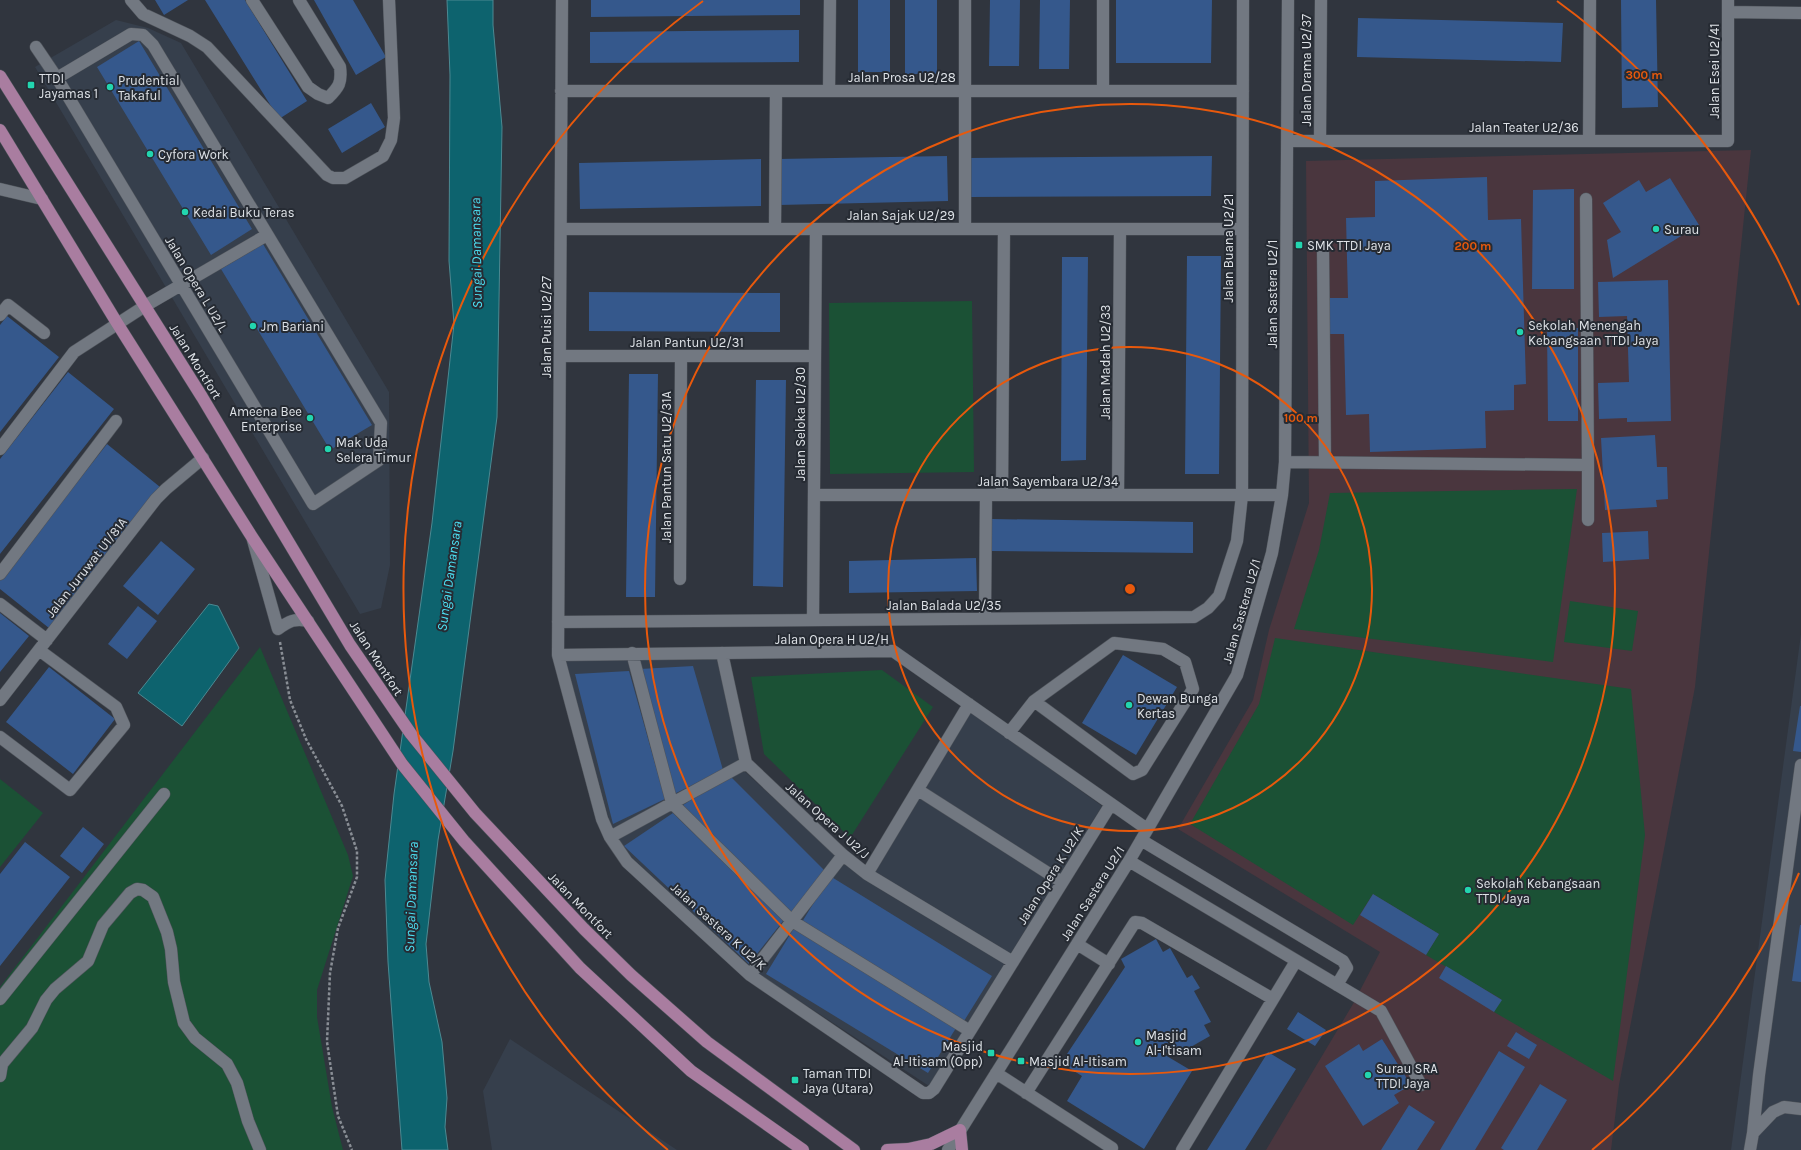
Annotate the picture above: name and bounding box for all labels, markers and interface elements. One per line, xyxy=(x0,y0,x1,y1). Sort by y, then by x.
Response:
street label: Jalan Drama U2/37 xyxy=(1299,14,1314,126)
street label: Jalan Esei U2/41 xyxy=(1707,23,1722,119)
text: 300 m xyxy=(1625,68,1663,82)
street label: Jalan Prosa U2/28 xyxy=(848,70,956,85)
place label: TTDI Jayamas 1 xyxy=(39,71,98,101)
place label: Prudential Takaful xyxy=(118,73,180,103)
marker: TTDI Jayamas 1 xyxy=(26,80,36,90)
marker: Prudential Takaful xyxy=(105,82,115,92)
street label: Jalan Teater U2/36 xyxy=(1469,120,1579,135)
place label: Cyfora Work xyxy=(158,147,229,162)
marker: Cyfora Work xyxy=(145,149,155,159)
street label: Jalan Buana U2/21 xyxy=(1221,194,1236,302)
water label: Sungai Damansara xyxy=(467,197,486,309)
place label: Kedai Buku Teras xyxy=(193,205,295,220)
marker: Kedai Buku Teras xyxy=(180,207,190,217)
street label: Jalan Sajak U2/29 xyxy=(847,208,955,223)
place label: Surau xyxy=(1664,222,1699,237)
marker: Surau xyxy=(1651,224,1661,234)
street label: Jalan Opera L U2/L xyxy=(162,234,231,335)
place label: SMK TTDI Jaya xyxy=(1307,238,1391,253)
text: 200 m xyxy=(1455,239,1491,253)
street label: Jalan Sastera U2/1 xyxy=(1265,240,1280,348)
marker: SMK TTDI Jaya xyxy=(1294,240,1304,250)
street label: Jalan Puisi U2/27 xyxy=(539,276,554,378)
street label: Jalan Madah U2/33 xyxy=(1098,304,1113,420)
place label: Sekolah Menengah Kebangsaan TTDI Jaya xyxy=(1528,318,1659,348)
place label: Jm Bariani xyxy=(261,319,324,334)
street label: Jalan Montfort xyxy=(166,321,225,402)
marker: Jm Bariani xyxy=(248,321,258,331)
marker: Sekolah Menengah Kebangsaan TTDI Jaya xyxy=(1515,327,1525,337)
street label: Jalan Pantun U2/31 xyxy=(630,335,744,350)
street label: Jalan Seloka U2/30 xyxy=(793,367,808,481)
street label: Jalan Pantun Satu U2/31A xyxy=(659,390,674,543)
place label: Ameena Bee Enterprise xyxy=(229,404,302,434)
text: 100 m xyxy=(1284,411,1318,425)
marker: Ameena Bee Enterprise xyxy=(305,413,315,423)
place label: Mak Uda Selera Timur xyxy=(336,435,411,465)
marker: Mak Uda Selera Timur xyxy=(323,444,333,454)
street label: Jalan Sayembara U2/34 xyxy=(978,474,1118,489)
street label: Jalan Juruwat U1/81A xyxy=(43,514,130,620)
water label: Sungai Damansara xyxy=(433,520,466,632)
street label: Jalan Sastera U2/1 xyxy=(1219,557,1264,665)
centre of rings xyxy=(1123,582,1137,596)
street label: Jalan Balada U2/35 xyxy=(887,598,1001,613)
street label: Jalan Montfort xyxy=(347,618,406,699)
street label: Jalan Opera H U2/H xyxy=(775,632,889,647)
place label: Dewan Bunga Kertas xyxy=(1137,691,1218,721)
marker: Dewan Bunga Kertas xyxy=(1124,700,1134,710)
street label: Jalan Opera J U2/J xyxy=(783,779,872,862)
street label: Jalan Opera K U2/K xyxy=(1014,824,1087,927)
water label: Sungai Damansara xyxy=(401,841,422,953)
street label: Jalan Sastera U2/1 xyxy=(1057,843,1128,943)
street label: Jalan Montfort xyxy=(545,869,616,942)
place label: Sekolah Kebangsaan TTDI Jaya xyxy=(1476,876,1600,906)
street label: Jalan Sastera K U2/K xyxy=(668,880,769,973)
marker: Sekolah Kebangsaan TTDI Jaya xyxy=(1463,885,1473,895)
place label: Masjid Al-I'tisam xyxy=(1146,1028,1202,1058)
marker: Masjid Al-I'tisam xyxy=(1133,1037,1143,1047)
place label: Masjid Al-Itisam (Opp) xyxy=(893,1039,983,1069)
marker: Masjid Al-Itisam (Opp) xyxy=(986,1048,996,1058)
place label: Masjid Al-Itisam xyxy=(1029,1054,1127,1069)
marker: Masjid Al-Itisam xyxy=(1016,1056,1026,1066)
place label: Surau SRA TTDI Jaya xyxy=(1376,1061,1438,1091)
place label: Taman TTDI Jaya (Utara) xyxy=(803,1066,873,1096)
marker: Surau SRA TTDI Jaya xyxy=(1363,1070,1373,1080)
marker: Taman TTDI Jaya (Utara) xyxy=(790,1075,800,1085)

